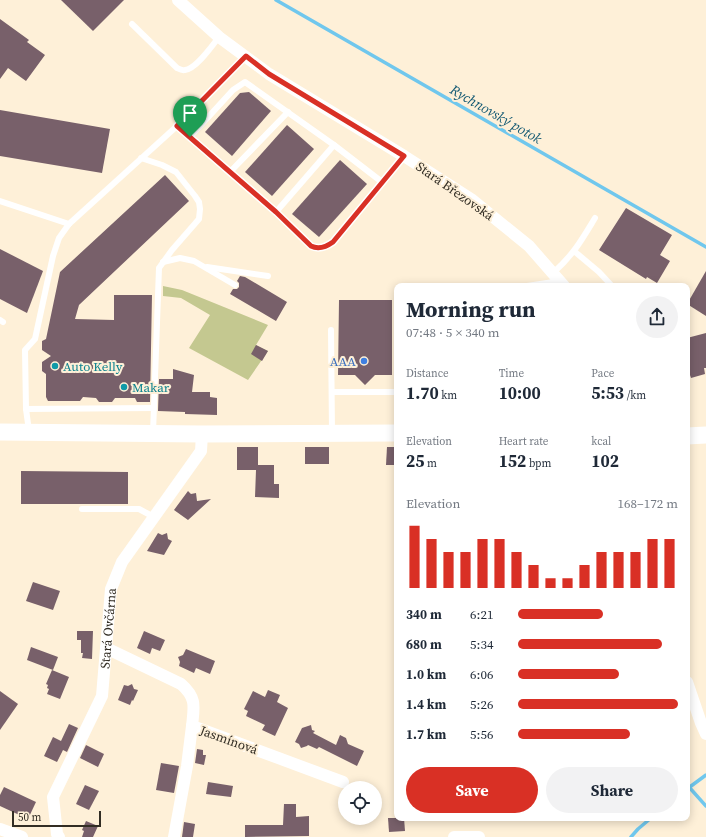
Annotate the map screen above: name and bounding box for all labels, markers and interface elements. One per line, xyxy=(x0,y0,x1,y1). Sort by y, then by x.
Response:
water label: Rychnovský potok xyxy=(446,79,546,149)
pin xyxy=(173,96,207,137)
icon: arrive xyxy=(179,102,201,124)
street label: Stará Březovská xyxy=(413,158,498,224)
text: Morning run xyxy=(406,294,536,324)
button: share xyxy=(636,296,678,338)
text: 07:48 · 5 × 340 m xyxy=(406,324,500,341)
place label: AAA xyxy=(330,353,356,370)
marker: AAA xyxy=(359,356,369,366)
place label: Auto Kelly xyxy=(63,358,123,375)
marker: Auto Kelly xyxy=(50,361,60,371)
text: Distance xyxy=(406,366,449,381)
text: Time xyxy=(499,366,524,381)
text: Pace xyxy=(591,366,614,381)
place label: Makar xyxy=(132,379,170,396)
text: 1.70 xyxy=(406,381,439,405)
text: 10:00 xyxy=(499,381,541,405)
text: 5:53 xyxy=(591,381,624,405)
marker: Makar xyxy=(119,382,129,392)
text: km xyxy=(439,388,457,403)
text: /km xyxy=(624,388,646,403)
text: Elevation xyxy=(406,434,452,449)
text: Heart rate xyxy=(499,434,548,449)
text: kcal xyxy=(591,434,611,449)
text: 25 xyxy=(406,449,424,473)
text: 152 xyxy=(499,449,526,473)
text: 102 xyxy=(591,449,619,473)
text: m xyxy=(424,456,437,471)
text: bpm xyxy=(526,456,551,471)
text: Elevation xyxy=(406,495,460,512)
text: 168–172 m xyxy=(618,495,678,512)
street label: Stará Ovčárna xyxy=(96,587,120,669)
text: 340 m xyxy=(406,606,442,623)
text: 6:21 xyxy=(470,606,493,623)
text: 680 m xyxy=(406,636,442,653)
text: 5:34 xyxy=(470,636,493,653)
text: 1.0 km xyxy=(406,666,446,683)
text: 6:06 xyxy=(470,666,493,683)
text: 1.4 km xyxy=(406,696,446,713)
text: 5:26 xyxy=(470,696,493,713)
street label: Jasmínová xyxy=(197,721,261,758)
text: 1.7 km xyxy=(406,726,446,743)
text: 5:56 xyxy=(470,726,493,743)
button: Save xyxy=(406,767,538,813)
button: Share xyxy=(546,767,678,813)
map controls xyxy=(338,781,382,825)
button: locate xyxy=(338,781,382,825)
scale bar xyxy=(12,809,101,828)
text: 50 m xyxy=(18,810,41,825)

